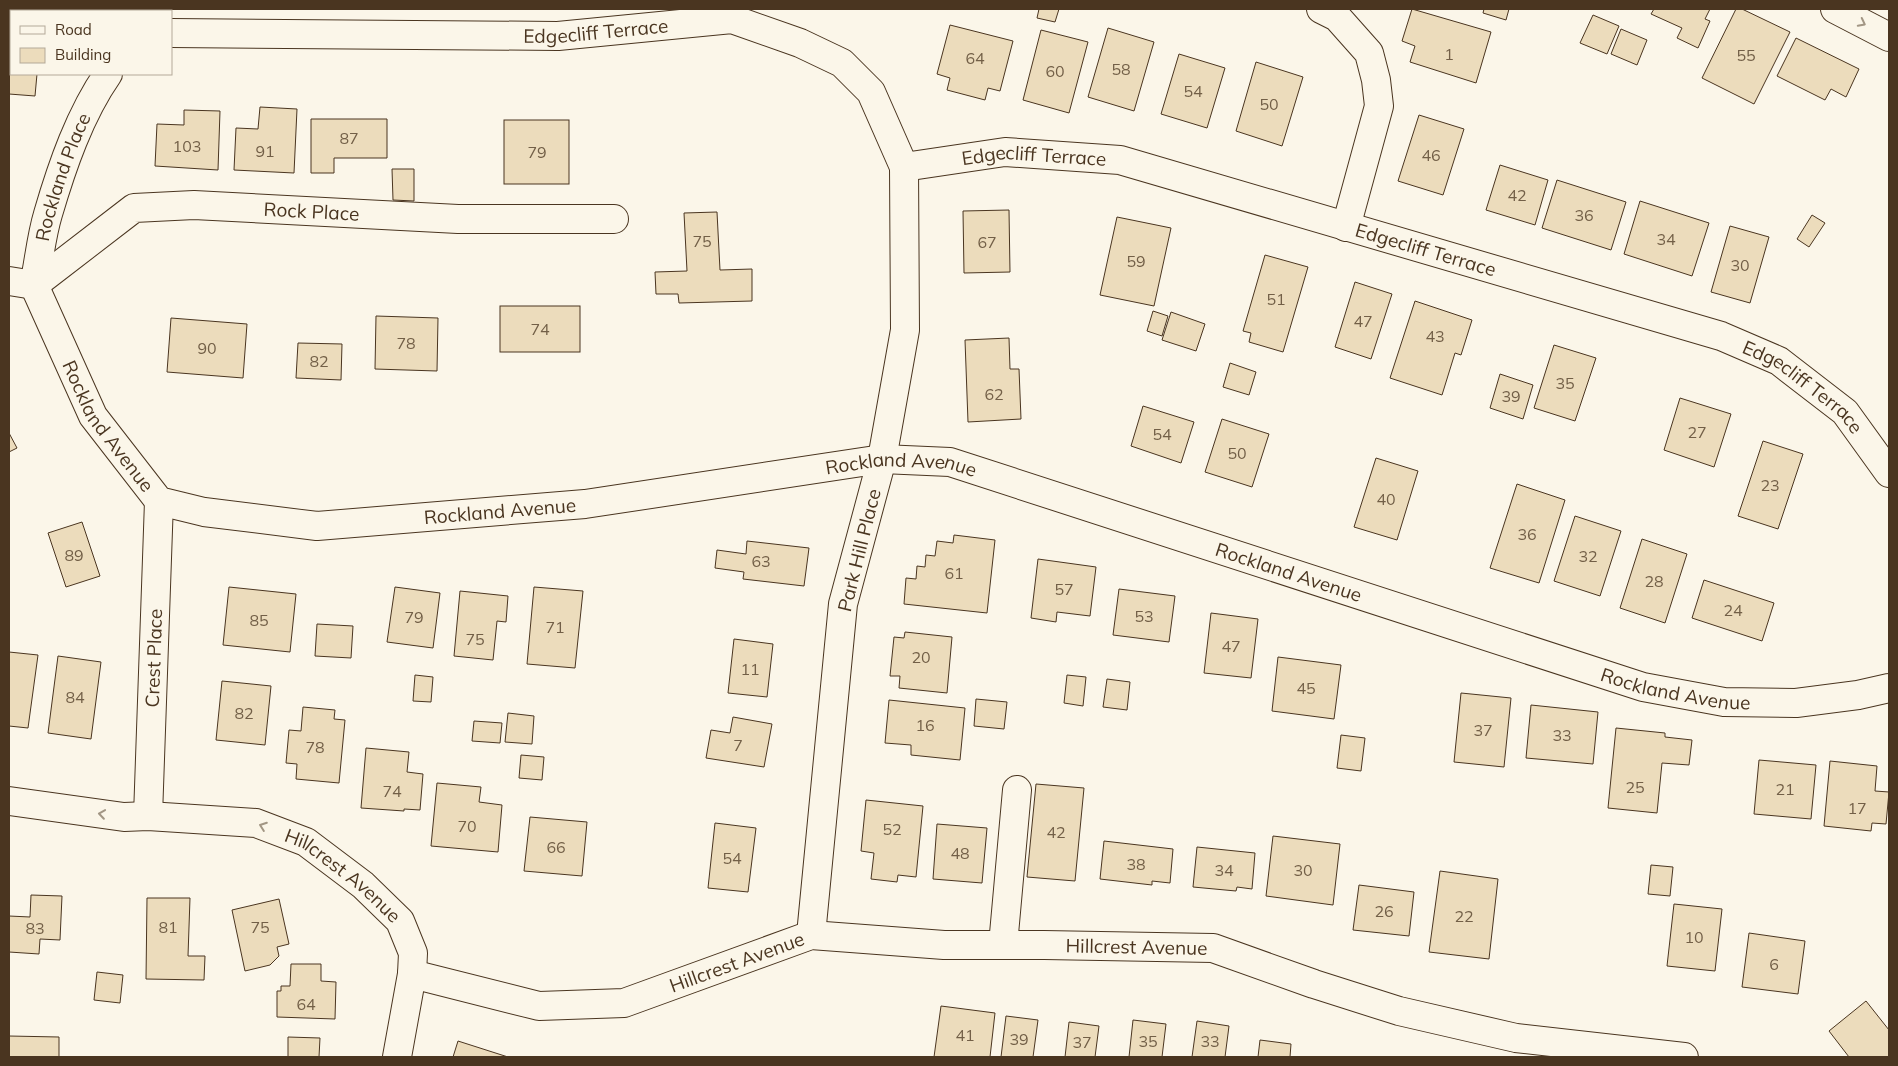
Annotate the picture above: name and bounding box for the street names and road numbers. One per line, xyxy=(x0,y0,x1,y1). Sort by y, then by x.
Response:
street label: Edgecliff Terrace xyxy=(523,13,669,48)
street label: Rockland Place xyxy=(30,109,96,243)
street label: Edgecliff Terrace xyxy=(960,140,1107,171)
street label: Rock Place xyxy=(263,197,360,226)
street label: Edgecliff Terrace xyxy=(1353,218,1499,281)
street label: Edgecliff Terrace xyxy=(1739,335,1868,438)
street label: Rockland Avenue xyxy=(57,356,159,497)
street label: Rockland Avenue xyxy=(824,447,980,482)
street label: Park Hill Place xyxy=(832,486,886,614)
street label: Rockland Avenue xyxy=(423,493,577,529)
street label: Rockland Avenue xyxy=(1212,537,1365,607)
street label: Crest Place xyxy=(140,608,167,708)
street label: Rockland Avenue xyxy=(1598,662,1751,715)
street label: Hillcrest Avenue xyxy=(281,823,406,928)
street label: Hillcrest Avenue xyxy=(666,926,808,998)
street label: Hillcrest Avenue xyxy=(1065,933,1208,960)

